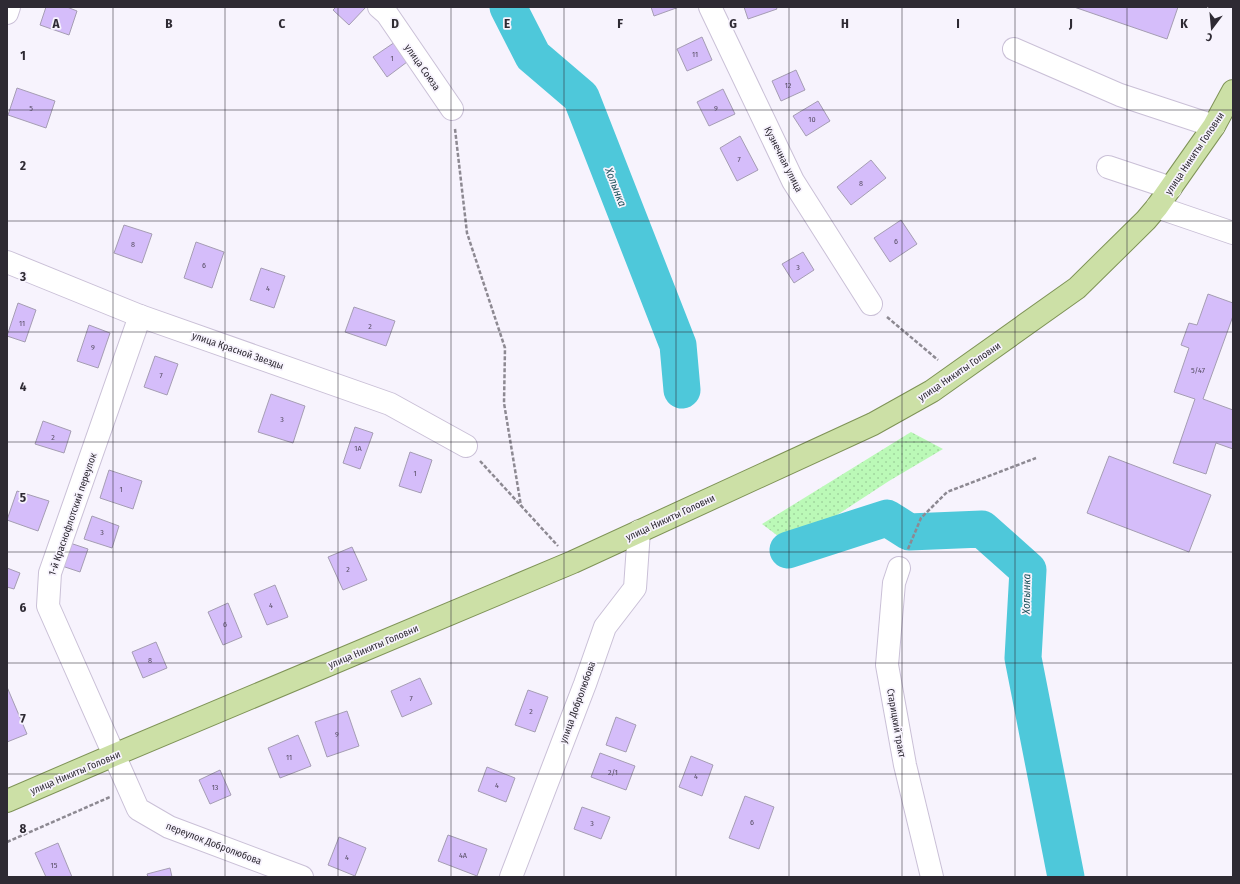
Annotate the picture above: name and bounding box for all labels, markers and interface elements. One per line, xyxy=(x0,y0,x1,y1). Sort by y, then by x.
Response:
north arrow xyxy=(1192,8,1232,48)
text: A xyxy=(51,16,60,31)
text: B xyxy=(165,16,173,31)
text: C xyxy=(279,16,286,31)
text: D xyxy=(391,16,399,31)
text: E xyxy=(504,16,510,31)
text: F xyxy=(617,16,623,31)
text: G xyxy=(729,16,737,31)
text: H xyxy=(841,16,849,31)
text: I xyxy=(956,16,960,31)
text: J xyxy=(1068,16,1073,31)
text: K xyxy=(1180,16,1188,31)
text: С xyxy=(1205,30,1214,44)
street label: улица Союза xyxy=(402,42,443,93)
text: 1 xyxy=(20,48,26,63)
house number: 11 xyxy=(692,50,698,59)
house number: 1 xyxy=(390,54,394,63)
house number: 12 xyxy=(785,81,792,90)
house number: 5 xyxy=(29,104,33,113)
house number: 9 xyxy=(714,104,718,113)
street label: улица Никиты Головни xyxy=(1163,110,1227,197)
house number: 10 xyxy=(808,115,816,124)
street label: Кузнечная улица xyxy=(761,125,805,194)
house number: 7 xyxy=(737,155,741,164)
text: 2 xyxy=(19,158,26,173)
water label: Холынка xyxy=(602,165,629,209)
house number: 8 xyxy=(859,179,863,188)
house number: 6 xyxy=(894,237,898,246)
house number: 8 xyxy=(131,240,135,249)
house number: 6 xyxy=(202,261,206,270)
house number: 3 xyxy=(796,263,800,272)
text: 3 xyxy=(19,269,26,284)
house number: 4 xyxy=(266,284,270,293)
house number: 11 xyxy=(19,319,25,328)
house number: 2 xyxy=(368,322,372,331)
street label: улица Красной Звезды xyxy=(190,330,285,372)
street label: улица Никиты Головни xyxy=(916,340,1003,404)
house number: 9 xyxy=(91,343,95,352)
house number: 5/47 xyxy=(1191,366,1206,375)
house number: 7 xyxy=(159,371,163,380)
text: 4 xyxy=(20,379,27,394)
house number: 3 xyxy=(280,415,284,424)
house number: 2 xyxy=(51,433,55,442)
house number: 1А xyxy=(354,444,362,453)
street label: 1-й Краснофлотский переулок xyxy=(46,451,100,577)
house number: 1 xyxy=(413,469,417,478)
house number: 1 xyxy=(119,485,123,494)
text: 5 xyxy=(20,490,26,505)
street label: улица Никиты Головни xyxy=(624,492,717,544)
house number: 3 xyxy=(100,528,104,537)
house number: 2 xyxy=(346,565,350,574)
water label: Холынка xyxy=(1020,573,1033,615)
text: 6 xyxy=(20,600,27,615)
house number: 4 xyxy=(269,601,273,610)
house number: 6 xyxy=(223,620,227,629)
street label: улица Никиты Головни xyxy=(326,622,420,671)
house number: 8 xyxy=(148,656,152,665)
street label: улица Добролюбова xyxy=(558,660,598,745)
street label: Старицкий тракт xyxy=(884,688,908,760)
house number: 7 xyxy=(409,694,413,703)
house number: 2 xyxy=(529,707,533,716)
text: 7 xyxy=(20,711,26,726)
house number: 9 xyxy=(335,730,339,739)
street label: улица Никиты Головни xyxy=(28,748,122,797)
house number: 11 xyxy=(286,753,292,762)
house number: 2/1 xyxy=(608,768,618,777)
house number: 4 xyxy=(694,772,698,781)
house number: 4 xyxy=(495,781,499,790)
house number: 13 xyxy=(212,783,219,792)
house number: 6 xyxy=(750,818,754,827)
house number: 3 xyxy=(590,819,594,828)
street label: переулок Добролюбова xyxy=(164,820,263,868)
text: 8 xyxy=(20,821,27,836)
house number: 4А xyxy=(459,851,468,860)
house number: 4 xyxy=(345,853,349,862)
house number: 15 xyxy=(51,861,58,870)

